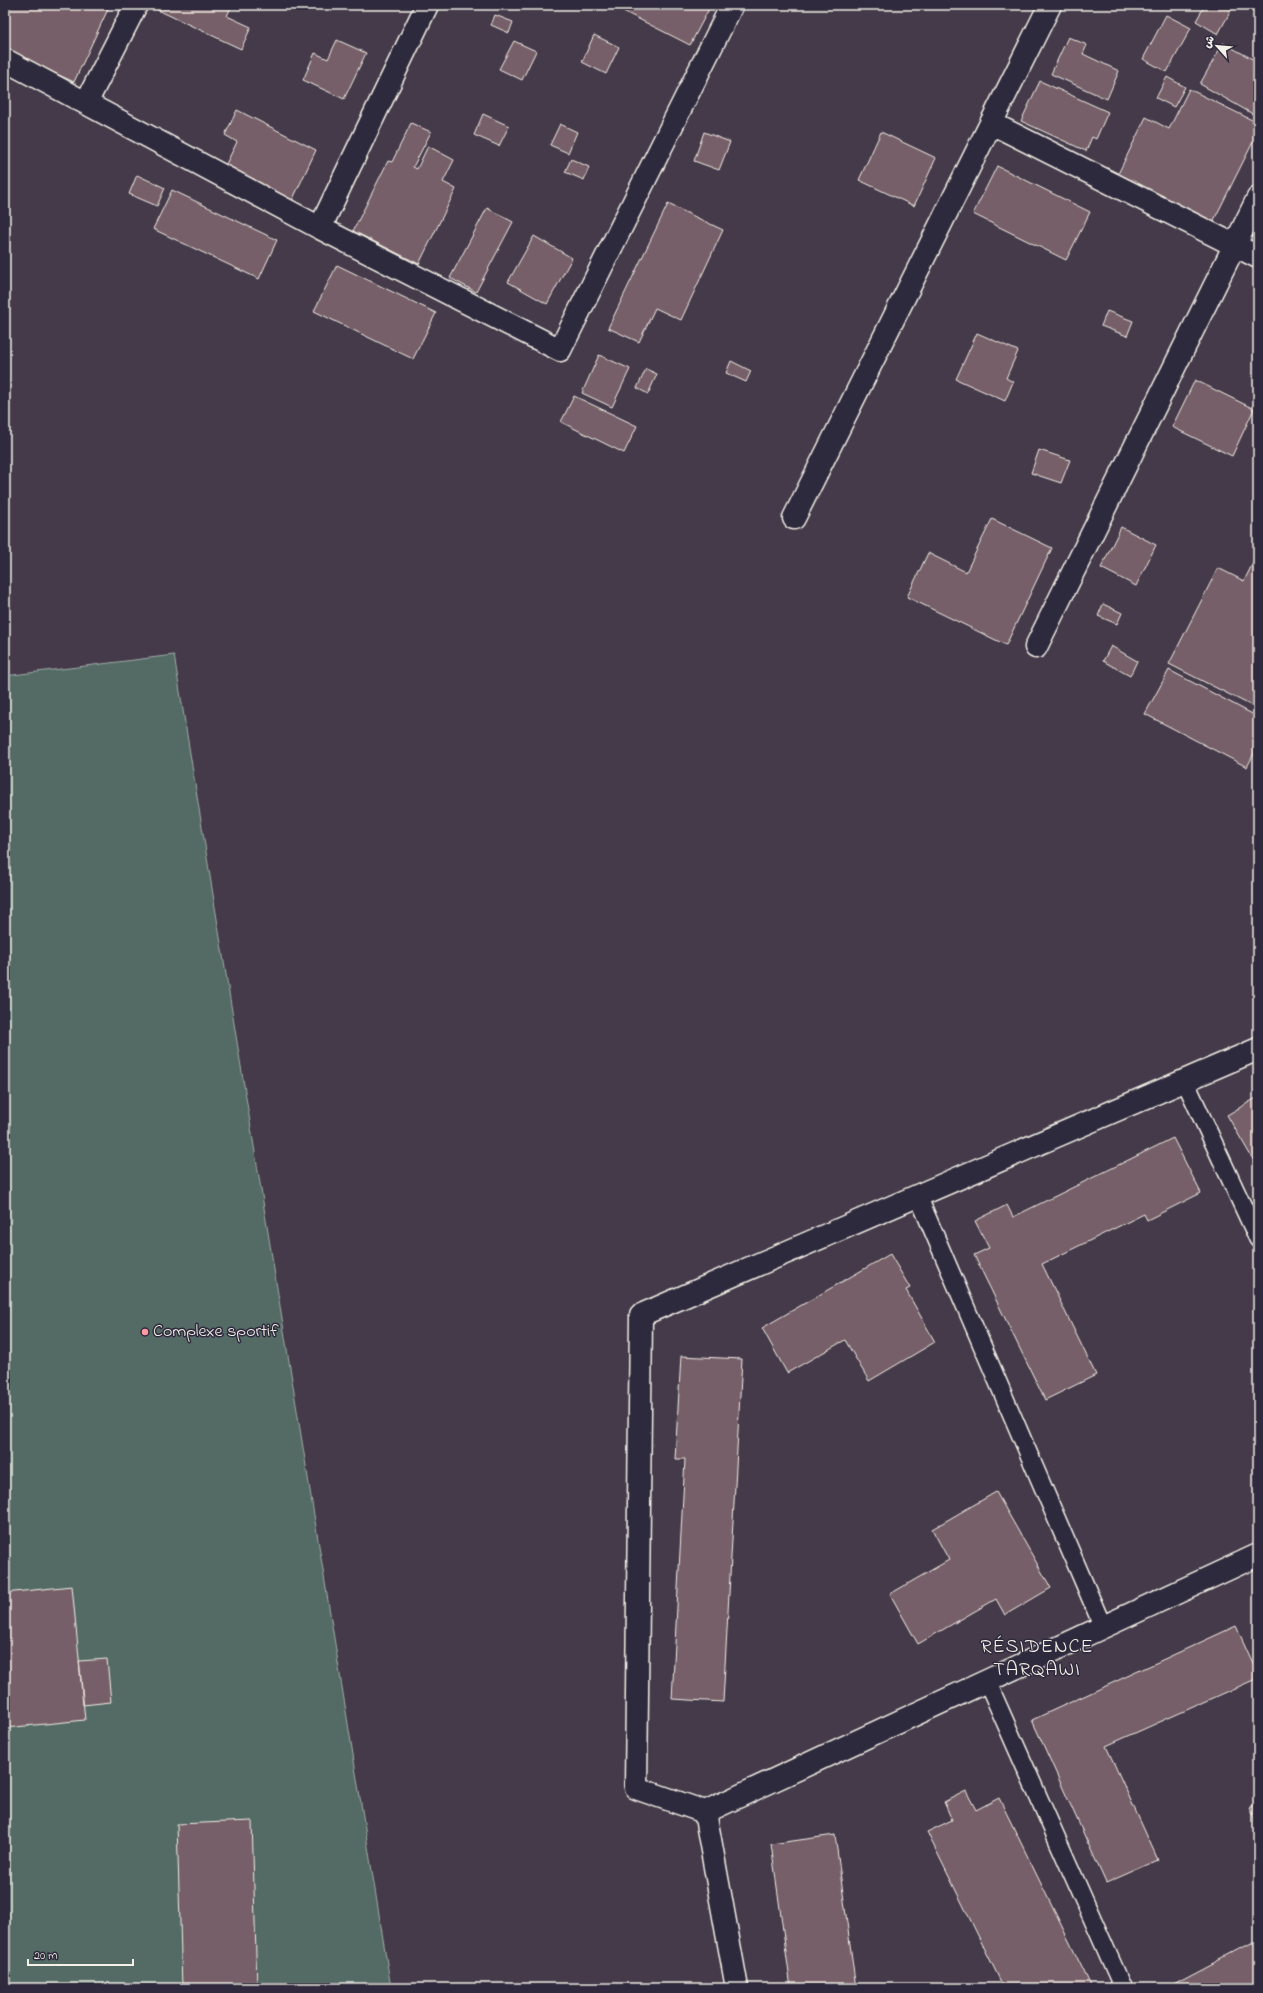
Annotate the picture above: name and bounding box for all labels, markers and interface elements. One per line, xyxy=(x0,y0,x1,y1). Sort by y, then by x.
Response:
north arrow xyxy=(1197,26,1237,66)
text: ش xyxy=(1199,33,1219,51)
place label: Complexe sportif xyxy=(153,1319,279,1345)
marker: Complexe sportif xyxy=(140,1327,150,1337)
district label: RÉSIDENCE TARQAWI xyxy=(980,1633,1094,1685)
scale bar xyxy=(28,1941,133,1967)
text: 20 m xyxy=(34,1947,57,1965)

